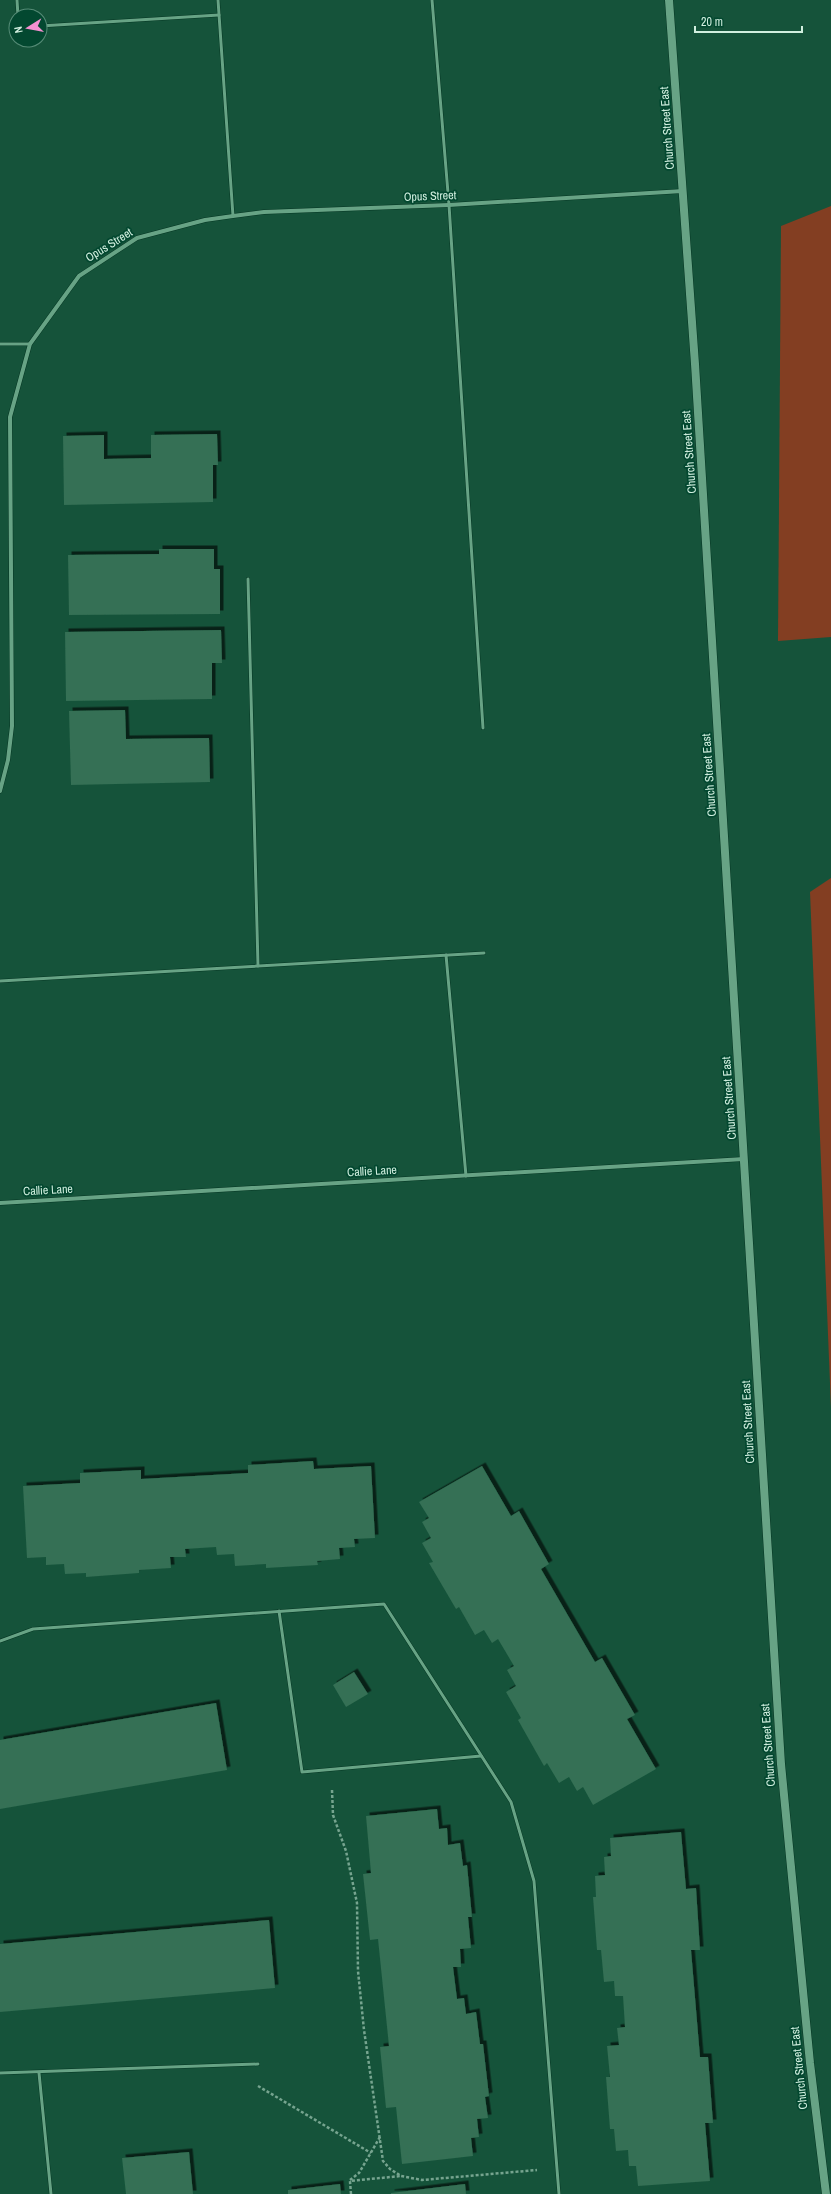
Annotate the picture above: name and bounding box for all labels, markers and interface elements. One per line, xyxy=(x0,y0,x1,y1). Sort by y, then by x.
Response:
north arrow xyxy=(8,8,48,48)
scale bar xyxy=(695,8,802,34)
text: 20 m xyxy=(701,14,723,30)
text: N xyxy=(11,25,26,34)
street label: Church Street East xyxy=(656,86,678,170)
street label: Opus Street xyxy=(403,187,457,205)
street label: Opus Street xyxy=(82,224,136,266)
street label: Church Street East xyxy=(678,410,700,494)
street label: Church Street East xyxy=(698,733,720,817)
street label: Church Street East xyxy=(718,1056,740,1140)
street label: Callie Lane xyxy=(347,1162,397,1180)
street label: Callie Lane xyxy=(23,1181,73,1199)
street label: Church Street East xyxy=(738,1380,758,1464)
street label: Church Street East xyxy=(757,1703,779,1787)
street label: Church Street East xyxy=(787,2026,811,2110)

